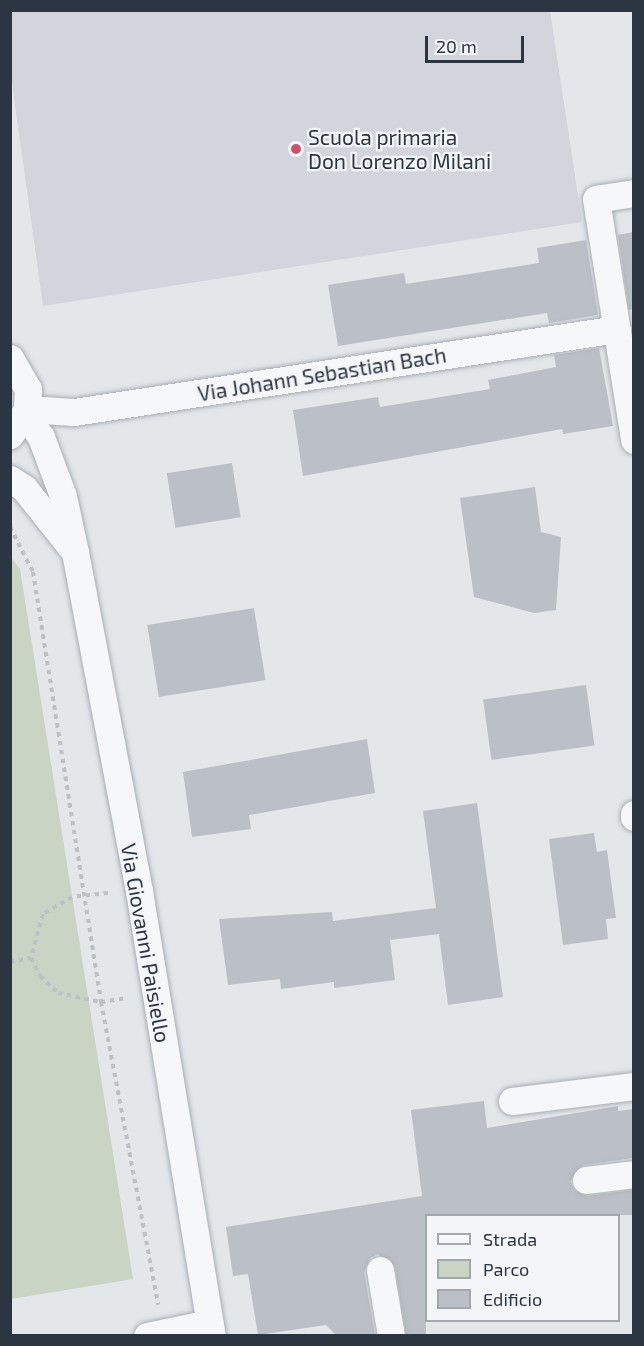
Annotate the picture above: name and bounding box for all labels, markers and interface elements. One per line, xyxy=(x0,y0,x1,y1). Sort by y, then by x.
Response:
scale bar xyxy=(428,24,527,62)
text: 20 m xyxy=(436,35,477,57)
place label: Scuola primaria Don Lorenzo Milani xyxy=(308,124,491,174)
marker: Scuola primaria Don Lorenzo Milani xyxy=(289,142,303,156)
street label: Via Johann Sebastian Bach xyxy=(196,342,448,406)
street label: Via Giovanni Paisiello xyxy=(116,841,176,1045)
legend xyxy=(425,1214,620,1322)
text: Strada xyxy=(483,1228,537,1250)
text: Parco xyxy=(483,1258,529,1280)
text: Edificio xyxy=(483,1288,542,1310)

